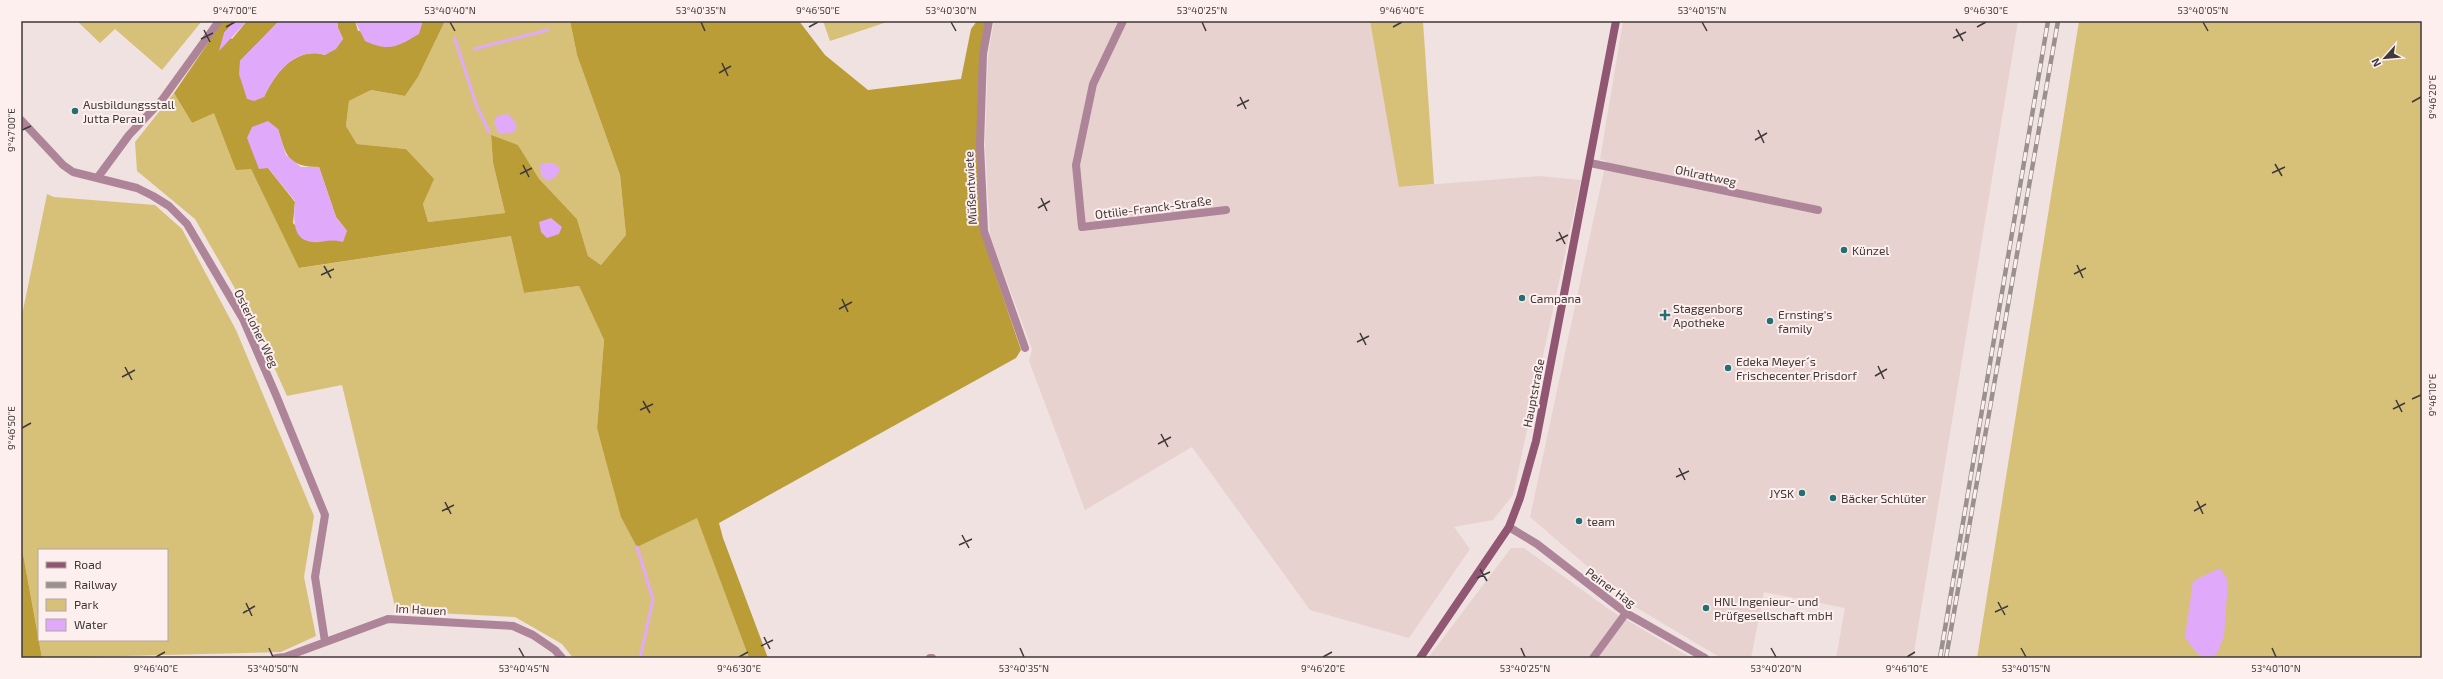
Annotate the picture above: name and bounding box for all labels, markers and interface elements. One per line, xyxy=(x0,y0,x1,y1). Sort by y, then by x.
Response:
text: 9°47'00"E xyxy=(213,4,257,16)
text: 53°40'40"N xyxy=(424,4,476,16)
text: 53°40'35"N xyxy=(676,4,726,16)
text: 9°46'50"E xyxy=(796,4,840,16)
text: 53°40'30"N xyxy=(926,4,977,16)
text: 53°40'25"N xyxy=(1177,4,1227,16)
text: 9°46'40"E xyxy=(1380,4,1425,16)
text: 53°40'15"N xyxy=(1678,4,1726,16)
text: 9°46'30"E xyxy=(1964,4,2008,16)
text: 53°40'05"N xyxy=(2178,4,2228,16)
north arrow xyxy=(2365,38,2405,78)
text: N xyxy=(2368,56,2383,69)
text: 9°46'20"E xyxy=(2426,75,2438,119)
place label: Ausbildungsstall Jutta Perau xyxy=(83,97,175,125)
marker: Ausbildungsstall Jutta Perau xyxy=(70,106,80,116)
text: 9°47'00"E xyxy=(5,108,17,152)
street label: Müßentwiete xyxy=(961,151,979,225)
street label: Ohlrattweg xyxy=(1674,162,1738,188)
street label: Ottilie-Franck-Straße xyxy=(1094,193,1212,221)
place label: Künzel xyxy=(1852,243,1889,257)
marker: Künzel xyxy=(1839,245,1849,255)
street label: Osterloher Weg xyxy=(232,287,282,370)
place label: Campana xyxy=(1530,291,1581,305)
marker: Campana xyxy=(1517,293,1527,303)
place label: Staggenborg Apotheke xyxy=(1673,301,1743,329)
place label: Ernsting's family xyxy=(1778,307,1832,335)
marker: Staggenborg Apotheke xyxy=(1660,310,1670,320)
marker: Ernsting's family xyxy=(1765,316,1775,326)
place label: Edeka Meyer´s Frischecenter Prisdorf xyxy=(1736,354,1857,382)
street label: Hauptstraße xyxy=(1519,358,1547,428)
marker: Edeka Meyer´s Frischecenter Prisdorf xyxy=(1723,363,1733,373)
text: 9°46'10"E xyxy=(2426,373,2438,416)
text: 9°46'50"E xyxy=(5,406,17,450)
place label: JYSK xyxy=(1769,486,1794,500)
marker: JYSK xyxy=(1797,488,1807,498)
place label: Bäcker Schlüter xyxy=(1841,491,1926,505)
marker: Bäcker Schlüter xyxy=(1828,493,1838,503)
place label: team xyxy=(1587,514,1615,528)
marker: team xyxy=(1574,516,1584,526)
legend xyxy=(38,549,168,641)
text: Road xyxy=(74,557,102,571)
street label: Peiner Hag xyxy=(1583,564,1639,610)
text: Railway xyxy=(74,577,118,591)
place label: HNL Ingenieur- und Prüfgesellschaft mbH xyxy=(1714,594,1833,622)
text: Park xyxy=(74,597,99,611)
street label: Im Hauen xyxy=(395,601,447,617)
marker: HNL Ingenieur- und Prüfgesellschaft mbH xyxy=(1701,603,1711,613)
text: Water xyxy=(74,617,108,631)
text: 9°46'40"E xyxy=(134,662,179,674)
text: 53°40'50"N xyxy=(248,662,298,674)
text: 53°40'45"N xyxy=(499,662,549,674)
text: 9°46'30"E xyxy=(717,662,761,674)
text: 53°40'35"N xyxy=(999,662,1049,674)
text: 9°46'20"E xyxy=(1301,662,1345,674)
text: 53°40'25"N xyxy=(1500,662,1550,674)
text: 53°40'20"N xyxy=(1750,662,1802,674)
text: 9°46'10"E xyxy=(1886,662,1929,674)
text: 53°40'15"N xyxy=(2002,662,2050,674)
text: 53°40'10"N xyxy=(2251,662,2301,674)

